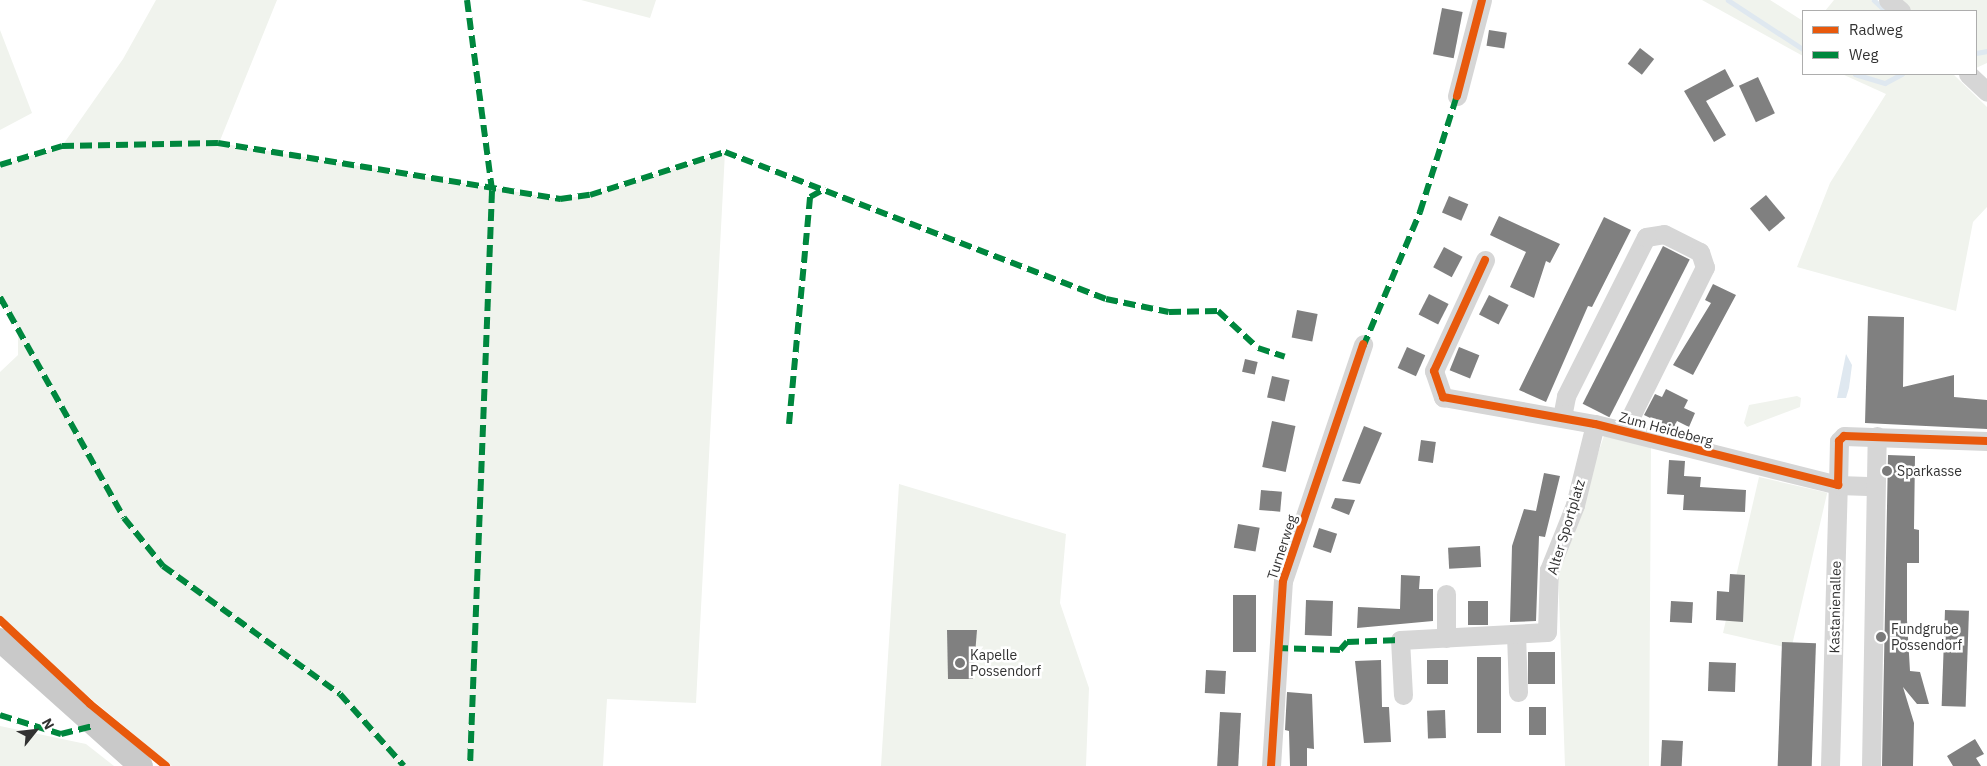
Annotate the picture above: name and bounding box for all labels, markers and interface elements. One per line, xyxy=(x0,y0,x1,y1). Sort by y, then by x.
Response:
legend xyxy=(1802,10,1977,75)
text: Radweg xyxy=(1849,20,1903,39)
text: Weg xyxy=(1849,45,1878,64)
street label: Zum Heideberg xyxy=(1617,408,1715,450)
place label: Sparkasse xyxy=(1897,463,1962,479)
marker: Sparkasse xyxy=(1881,465,1893,477)
street label: Alter Sportplatz xyxy=(1544,477,1588,577)
street label: Turnerweg xyxy=(1264,513,1300,581)
street label: Kastanienallee xyxy=(1826,560,1844,654)
place label: Fundgrube Possendorf xyxy=(1891,621,1962,654)
marker: Fundgrube Possendorf xyxy=(1875,631,1887,643)
place label: Kapelle Possendorf xyxy=(970,647,1041,680)
marker: Kapelle Possendorf xyxy=(954,657,966,669)
north arrow xyxy=(10,706,60,756)
text: N xyxy=(38,715,58,733)

